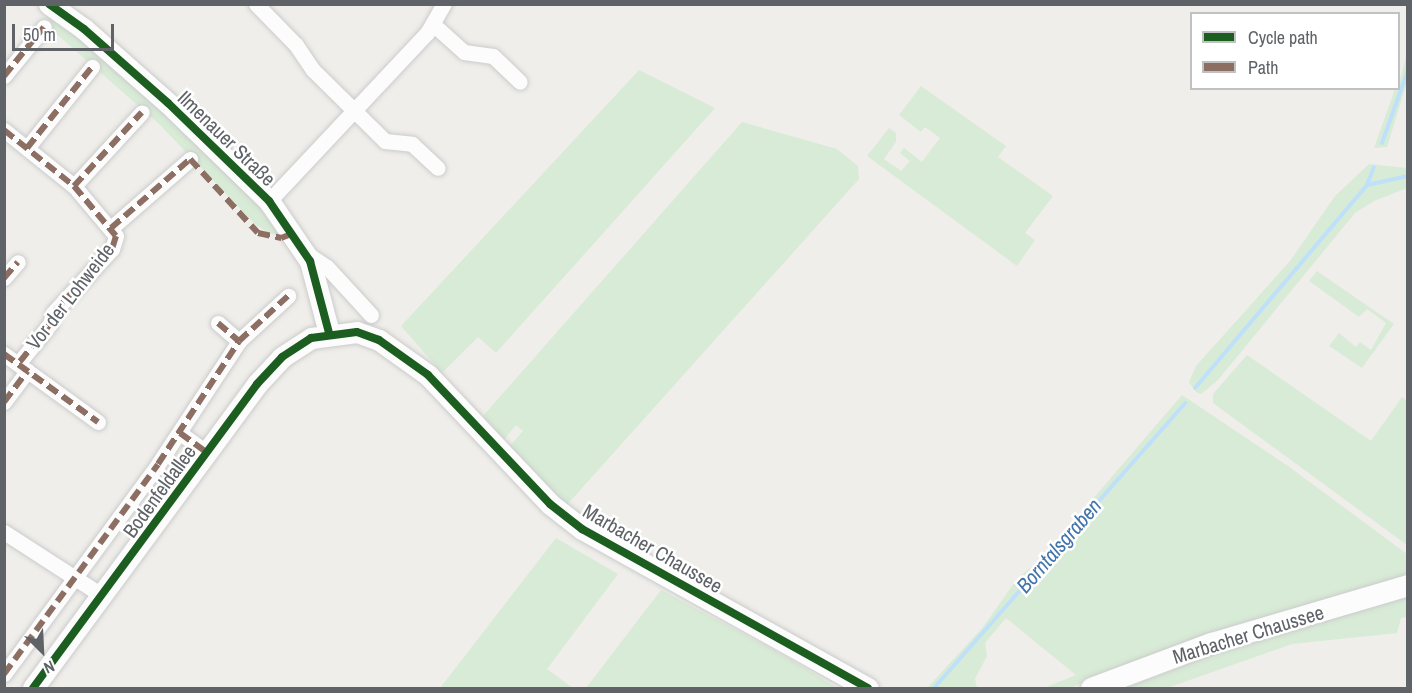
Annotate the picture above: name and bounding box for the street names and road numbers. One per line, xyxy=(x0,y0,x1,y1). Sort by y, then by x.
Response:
street label: Ilmenauer Straße xyxy=(173,85,281,191)
street label: Vor der Lohweide xyxy=(21,238,119,354)
street label: Bodenfeldallee xyxy=(117,440,201,542)
street label: Marbacher Chaussee xyxy=(579,498,727,598)
street label: Marbacher Chaussee xyxy=(1170,600,1326,668)

